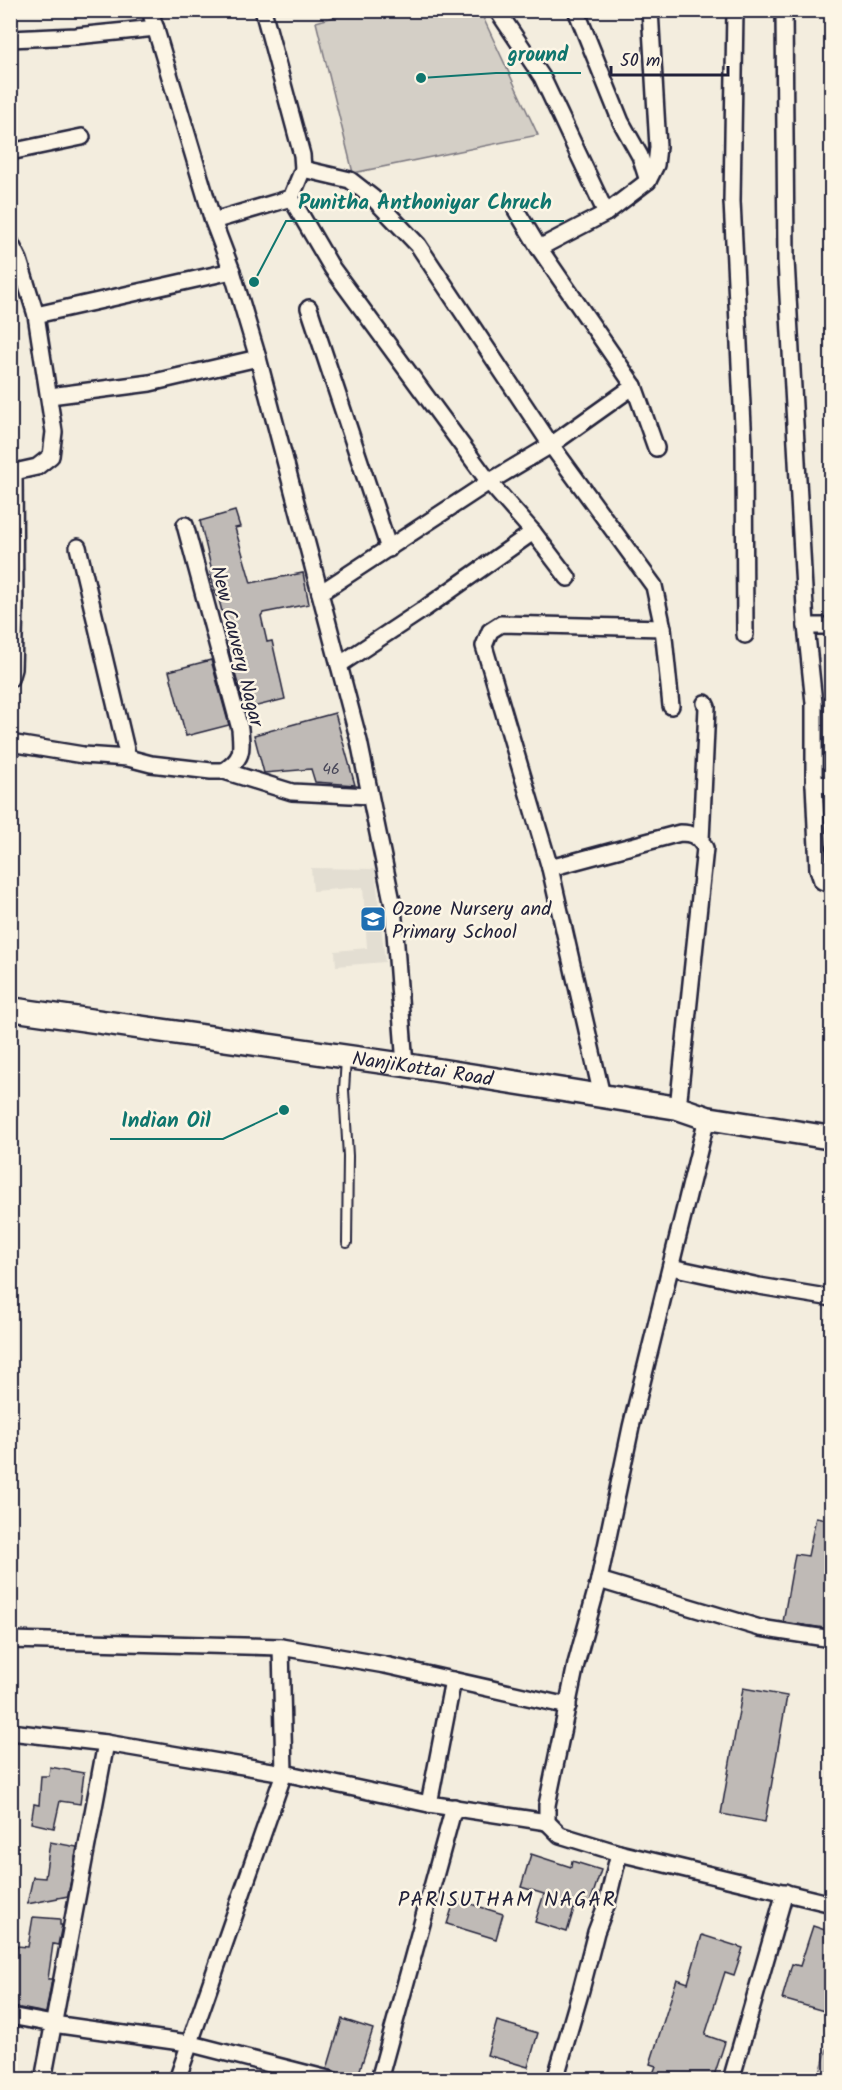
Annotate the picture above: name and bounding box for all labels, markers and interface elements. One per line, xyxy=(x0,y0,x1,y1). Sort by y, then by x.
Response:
callout: ground xyxy=(496,34,581,73)
text: ground xyxy=(507,39,569,72)
scale bar xyxy=(611,39,728,77)
text: 50 m xyxy=(620,47,660,76)
callout: Punitha Anthoniyar Chruch xyxy=(286,182,564,221)
text: Punitha Anthoniyar Chruch xyxy=(298,187,552,220)
street label: New Cauvery Nagar xyxy=(201,563,272,732)
house number: 46 xyxy=(322,757,340,782)
place label: Ozone Nursery and Primary School xyxy=(392,894,552,949)
school or university icon: Ozone Nursery and Primary School xyxy=(358,904,388,934)
street label: NanjiKottai Road xyxy=(350,1044,496,1097)
callout: Indian Oil xyxy=(110,1100,223,1139)
text: Indian Oil xyxy=(121,1105,211,1138)
district label: PARISUTHAM NAGAR xyxy=(398,1884,616,1917)

